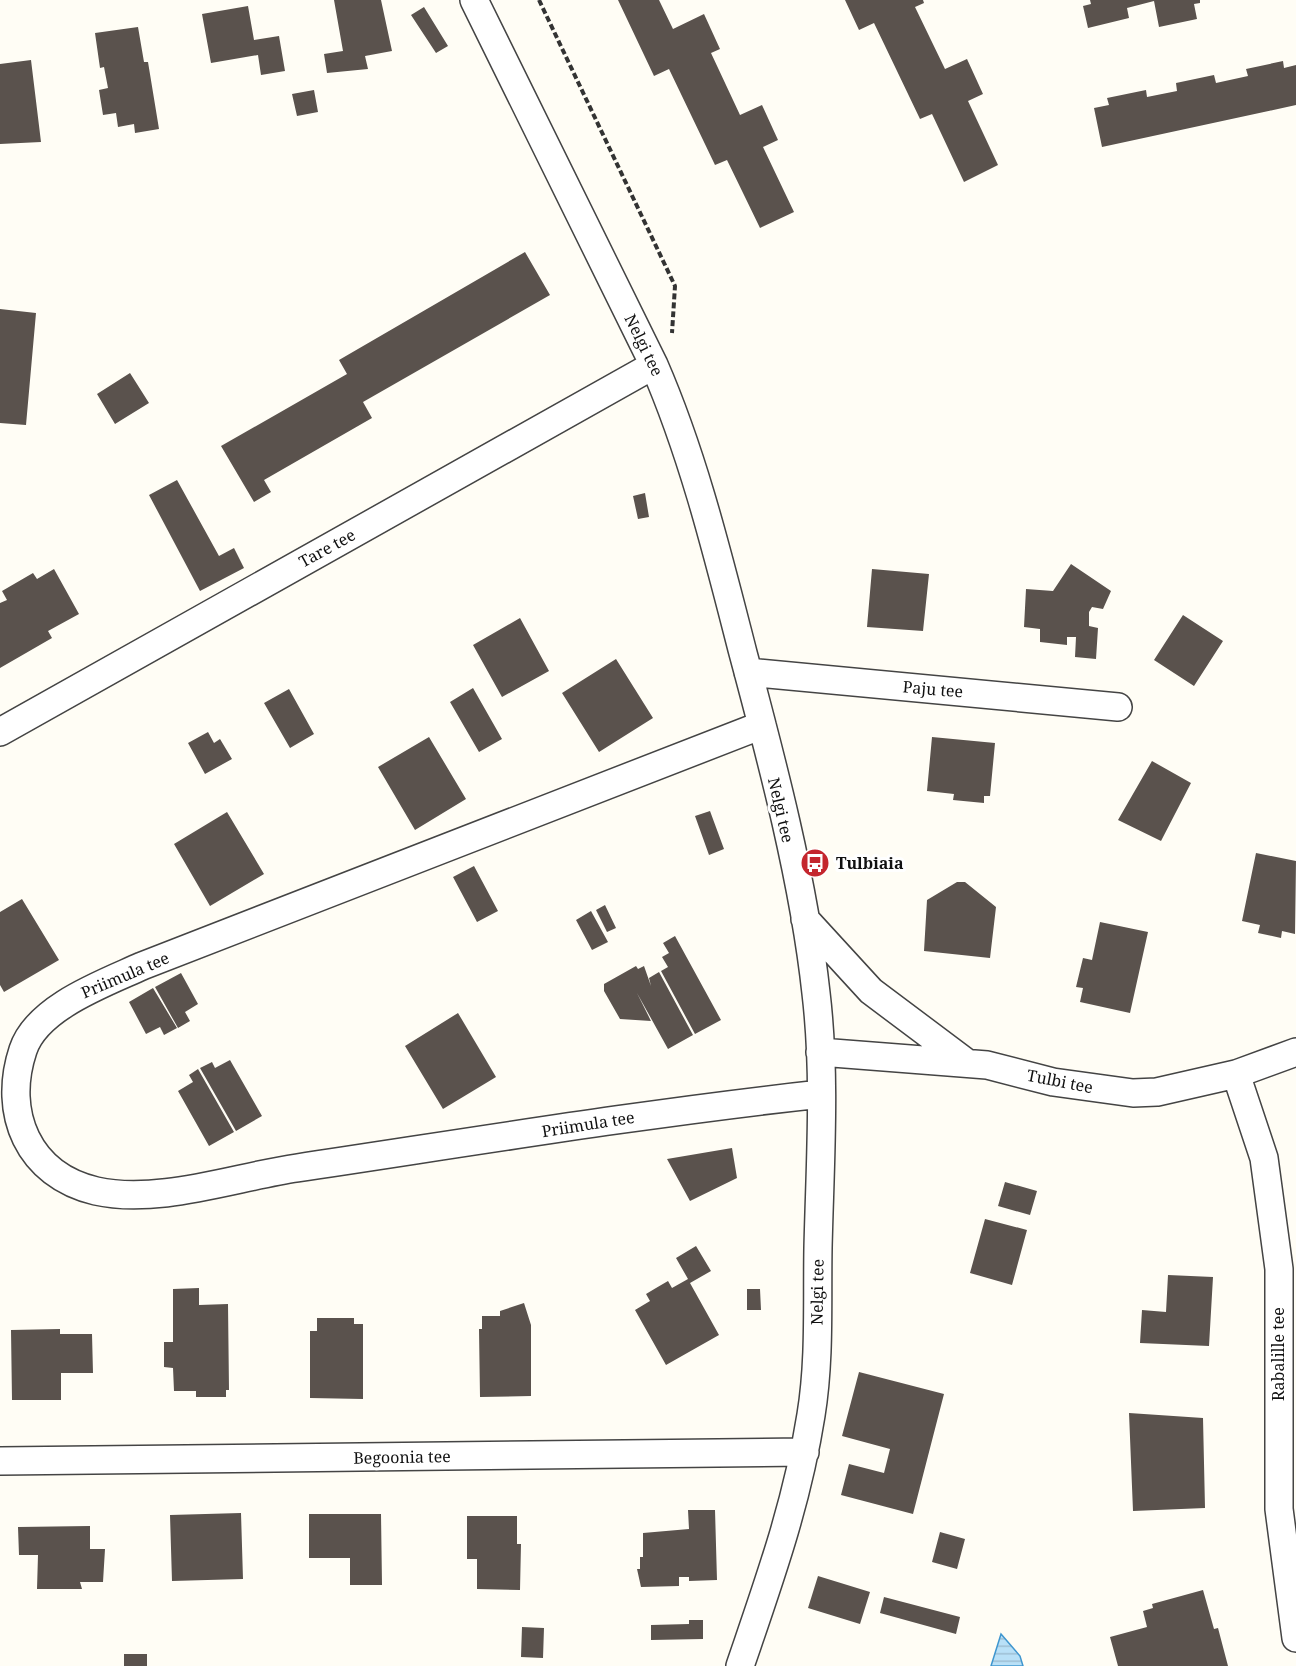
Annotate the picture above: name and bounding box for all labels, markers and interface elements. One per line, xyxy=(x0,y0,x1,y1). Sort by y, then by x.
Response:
street label: Nelgi tee xyxy=(620,310,668,380)
street label: Tare tee xyxy=(295,524,359,572)
street label: Paju tee xyxy=(902,675,964,703)
street label: Nelgi tee xyxy=(763,775,799,845)
bus stop icon: Tulbiaia xyxy=(799,847,831,879)
place label: Tulbiaia xyxy=(836,852,904,874)
street label: Priimula tee xyxy=(78,947,172,1003)
street label: Tulbi tee xyxy=(1025,1064,1095,1098)
street label: Priimula tee xyxy=(540,1106,636,1142)
street label: Nelgi tee xyxy=(805,1259,829,1325)
street label: Rabalille tee xyxy=(1267,1307,1289,1401)
street label: Begoonia tee xyxy=(353,1445,451,1469)

